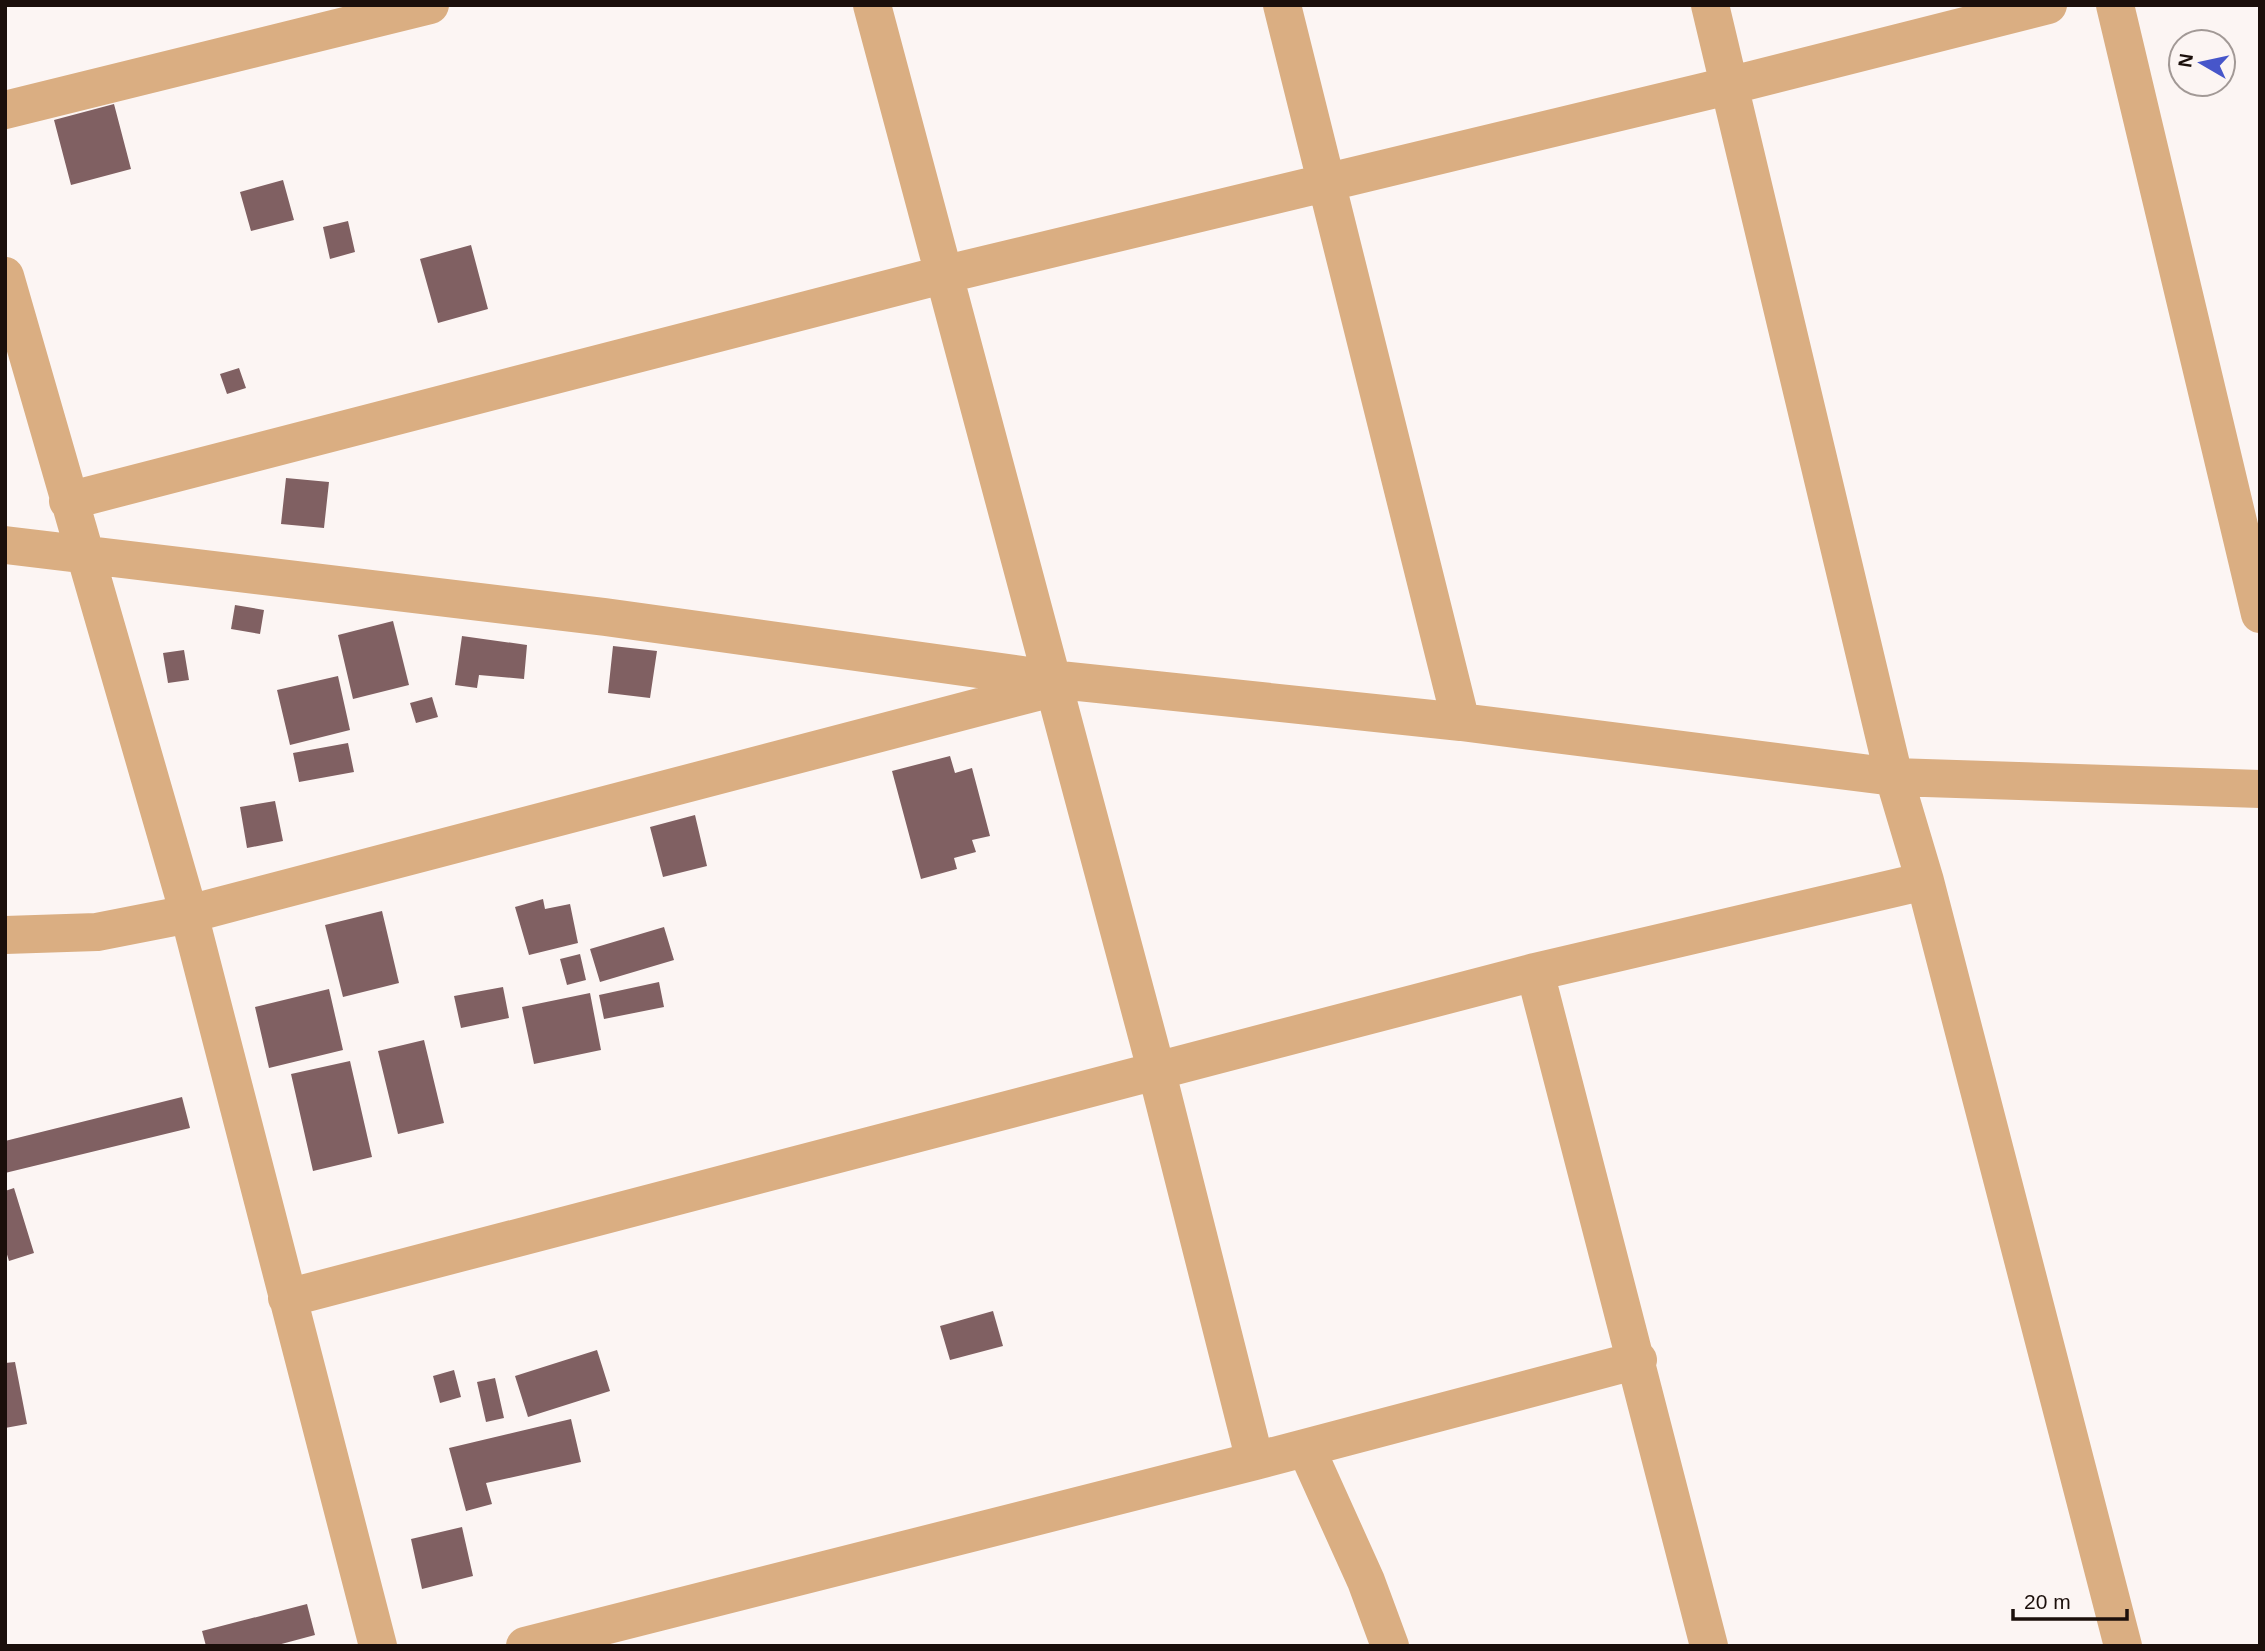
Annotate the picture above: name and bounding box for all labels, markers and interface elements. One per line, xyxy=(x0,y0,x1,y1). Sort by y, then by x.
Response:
north arrow xyxy=(2167,28,2237,98)
text: N xyxy=(2174,52,2197,69)
scale bar xyxy=(2013,1578,2127,1622)
text: 20 m xyxy=(2024,1590,2071,1613)

